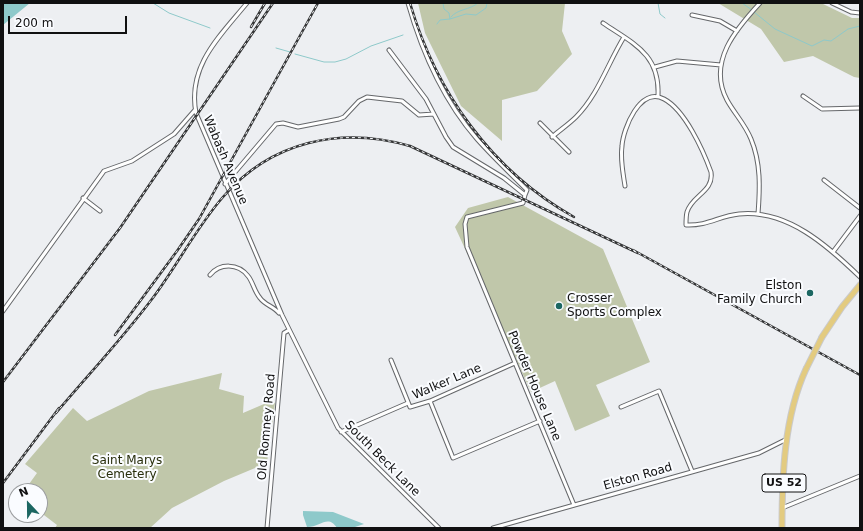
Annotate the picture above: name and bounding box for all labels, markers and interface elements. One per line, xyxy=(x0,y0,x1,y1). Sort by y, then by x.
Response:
scale bar xyxy=(10,8,129,34)
text: 200 m xyxy=(15,16,53,30)
street label: Wabash Avenue xyxy=(200,113,250,207)
place label: Elston Family Church xyxy=(717,279,802,307)
marker: Elston Family Church xyxy=(805,288,815,298)
place label: Crosser Sports Complex xyxy=(567,292,662,320)
marker: Crosser Sports Complex xyxy=(554,301,564,311)
street label: Powder House Lane xyxy=(504,329,564,443)
street label: Walker Lane xyxy=(410,361,484,403)
street label: Old Romney Road xyxy=(255,373,279,481)
street label: South Beck Lane xyxy=(341,418,423,500)
park label: Saint Marys Cemetery xyxy=(92,454,162,482)
street label: Elston Road xyxy=(602,460,674,494)
road number: US 52 xyxy=(762,474,806,492)
north arrow xyxy=(8,483,48,523)
text: N xyxy=(17,485,30,500)

